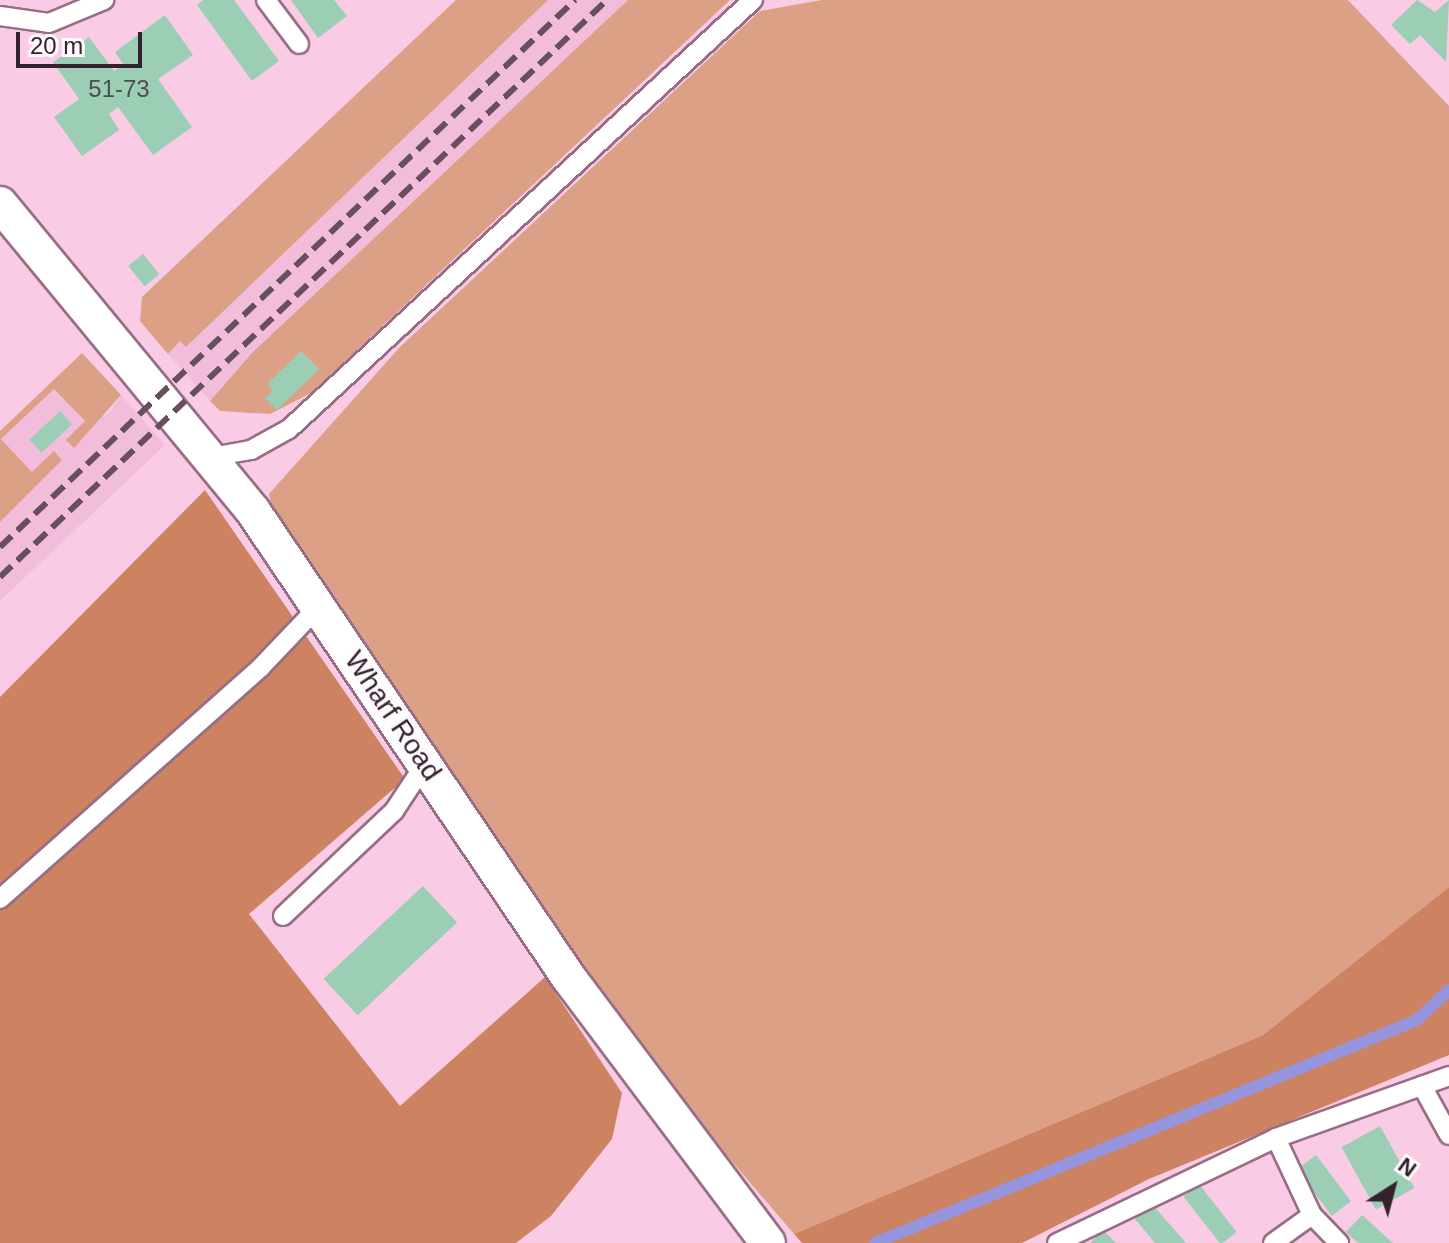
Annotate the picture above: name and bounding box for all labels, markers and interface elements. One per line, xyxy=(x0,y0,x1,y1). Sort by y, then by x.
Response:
scale bar xyxy=(20,16,146,66)
text: 20 m xyxy=(30,32,83,59)
house number: 51-73 xyxy=(88,75,150,103)
street label: Wharf Road xyxy=(337,645,449,787)
north arrow xyxy=(1353,1147,1433,1227)
text: N xyxy=(1394,1152,1421,1182)

